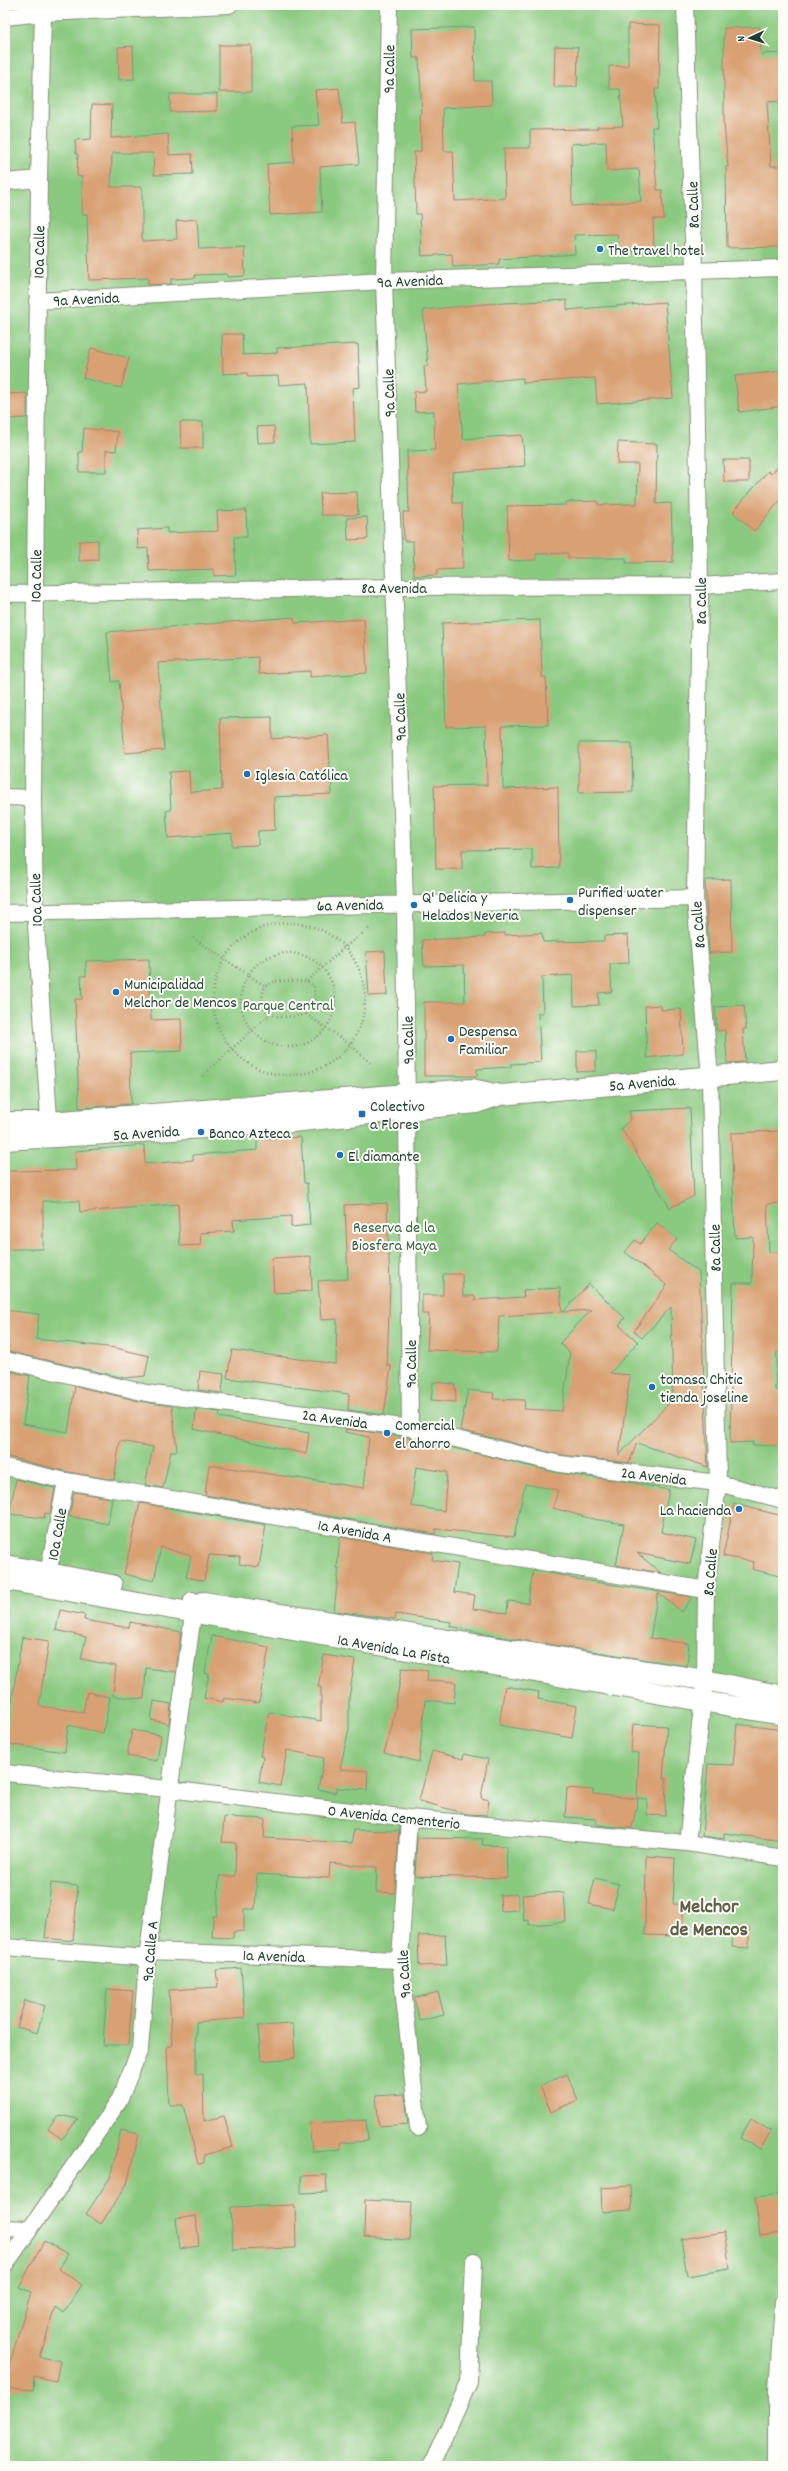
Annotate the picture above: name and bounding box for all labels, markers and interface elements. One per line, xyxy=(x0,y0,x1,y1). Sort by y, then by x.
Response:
north arrow xyxy=(730,18,770,58)
text: N xyxy=(734,35,750,42)
street label: 9a Calle xyxy=(379,45,402,94)
street label: 8a Calle xyxy=(682,181,707,229)
street label: 10a Calle xyxy=(29,225,52,279)
place label: The travel hotel xyxy=(608,240,704,263)
marker: The travel hotel xyxy=(595,244,605,254)
street label: 9a Avenida xyxy=(377,270,444,295)
street label: 9a Avenida xyxy=(52,287,120,314)
street label: 9a Calle xyxy=(378,368,403,418)
street label: 10a Calle xyxy=(26,549,49,603)
street label: 8a Calle xyxy=(691,577,714,625)
street label: 8a Avenida xyxy=(361,578,427,601)
street label: 9a Calle xyxy=(389,692,414,742)
place label: Iglesia Católica xyxy=(255,765,348,788)
marker: Iglesia Católica xyxy=(242,769,252,779)
street label: 10a Calle xyxy=(25,873,50,927)
place label: Purified water dispenser xyxy=(578,882,663,923)
place label: Q' Delicia y Helados Neveria xyxy=(422,887,519,928)
street label: 6a Avenida xyxy=(316,894,384,919)
marker: Purified water dispenser xyxy=(565,895,575,905)
marker: Q' Delicia y Helados Neveria xyxy=(409,900,419,910)
street label: 8a Calle xyxy=(686,900,713,949)
place label: Municipalidad Melchor de Mencos xyxy=(124,974,237,1015)
marker: Municipalidad Melchor de Mencos xyxy=(111,987,121,997)
park label: Parque Central xyxy=(243,995,334,1018)
street label: 9a Calle xyxy=(398,1015,421,1064)
place label: Despensa Familiar xyxy=(459,1021,518,1062)
marker: Despensa Familiar xyxy=(446,1034,456,1044)
street label: 5a Avenida xyxy=(608,1070,677,1099)
place label: Colectivo a Flores xyxy=(370,1096,425,1137)
marker: Colectivo a Flores xyxy=(357,1109,367,1119)
street label: 5a Avenida xyxy=(112,1121,181,1148)
place label: Banco Azteca xyxy=(209,1123,291,1146)
marker: Banco Azteca xyxy=(196,1127,206,1137)
place label: El diamante xyxy=(348,1146,420,1169)
marker: El diamante xyxy=(335,1150,345,1160)
park label: Reserva de la Biosfera Maya xyxy=(351,1217,437,1258)
street label: 8a Calle xyxy=(705,1224,728,1272)
street label: 9a Calle xyxy=(401,1340,424,1388)
place label: tomasa Chitic tienda joseline xyxy=(660,1369,748,1410)
marker: tomasa Chitic tienda joseline xyxy=(647,1382,657,1392)
street label: 2a Avenida xyxy=(300,1404,369,1437)
place label: Comercial el ahorro xyxy=(395,1415,455,1456)
marker: Comercial el ahorro xyxy=(382,1428,392,1438)
street label: 2a Avenida xyxy=(620,1462,688,1493)
place label: La hacienda xyxy=(660,1500,731,1523)
marker: La hacienda xyxy=(734,1504,744,1514)
street label: 10a Calle xyxy=(42,1506,74,1563)
street label: 1a Avenida A xyxy=(316,1515,394,1550)
street label: 8a Calle xyxy=(698,1547,725,1597)
street label: 1a Avenida La Pista xyxy=(335,1629,452,1672)
street label: 0 Avenida Cementerio xyxy=(326,1800,461,1837)
district label: Melchor de Mencos xyxy=(670,1894,748,1945)
street label: 9a Calle A xyxy=(137,1920,166,1983)
street label: 1a Avenida xyxy=(242,1945,306,1970)
street label: 9a Calle xyxy=(393,1949,418,1999)

